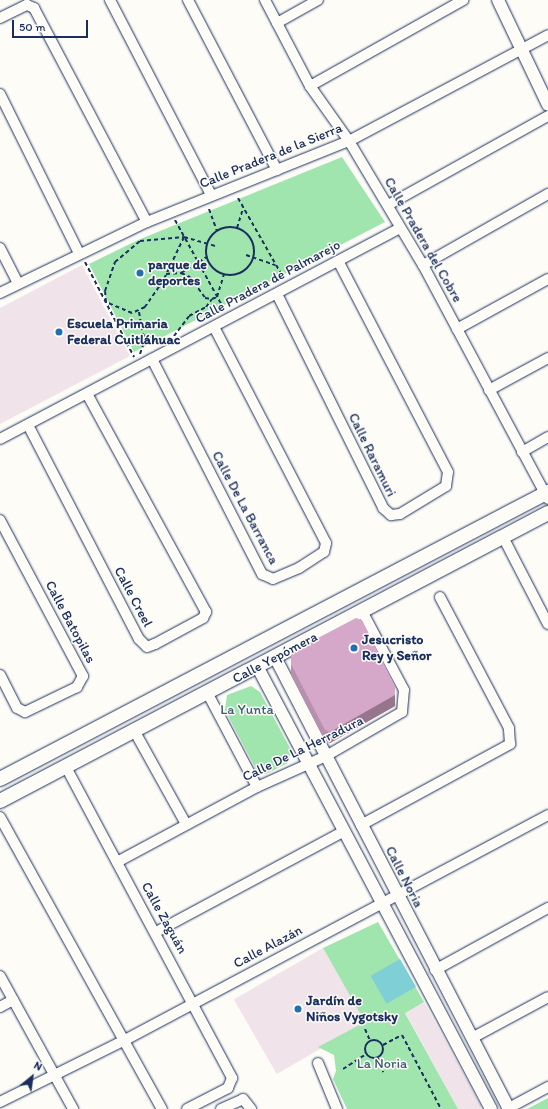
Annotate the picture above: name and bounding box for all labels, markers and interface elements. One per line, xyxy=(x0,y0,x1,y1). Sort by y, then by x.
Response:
scale bar xyxy=(14,12,90,38)
text: 50 m xyxy=(19,20,45,34)
street label: Calle Pradera de la Sierra xyxy=(197,120,345,192)
street label: Calle Pradera del Cobre xyxy=(380,174,466,306)
street label: Calle Pradera de Palmarejo xyxy=(192,236,344,328)
place label: parque de deportes xyxy=(148,257,207,290)
marker: parque de deportes xyxy=(135,268,145,278)
place label: Escuela Primaria Federal Cuitláhuac xyxy=(67,316,180,348)
marker: Escuela Primaria Federal Cuitláhuac xyxy=(54,327,64,337)
street label: Calle Raramuri xyxy=(345,411,399,499)
street label: Calle De La Barranca xyxy=(208,448,282,568)
street label: Calle Creel xyxy=(110,564,156,630)
street label: Calle Batopilas xyxy=(41,578,99,666)
street label: Calle Yepómera xyxy=(230,629,320,687)
place label: Jesucristo Rey y Señor xyxy=(362,632,432,664)
marker: Jesucristo Rey y Señor xyxy=(349,643,359,653)
park label: La Yunta xyxy=(221,702,273,718)
street label: Calle De La Herradura xyxy=(240,712,366,786)
street label: Calle Noria xyxy=(381,843,427,911)
street label: Calle Zaguán xyxy=(138,879,190,957)
street label: Calle Alazán xyxy=(231,922,305,972)
place label: Jardín de Niños Vygotsky xyxy=(306,993,398,1026)
marker: Jardín de Niños Vygotsky xyxy=(293,1004,303,1014)
park label: La Noria xyxy=(357,1056,407,1072)
north arrow xyxy=(12,1057,52,1097)
text: N xyxy=(32,1059,44,1074)

